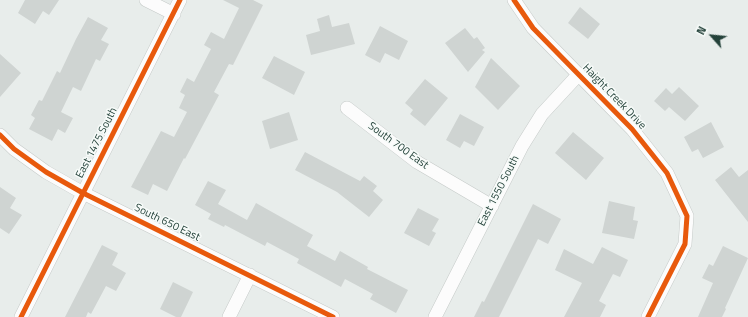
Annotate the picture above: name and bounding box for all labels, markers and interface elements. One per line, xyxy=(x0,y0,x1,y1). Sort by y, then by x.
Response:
north arrow xyxy=(692,16,732,56)
text: N xyxy=(692,24,710,38)
street label: Haight Creek Drive xyxy=(580,62,648,132)
street label: East 1475 South xyxy=(74,106,120,180)
street label: South 700 East xyxy=(365,120,431,172)
street label: East 1550 South xyxy=(476,154,522,228)
street label: South 650 East xyxy=(132,201,202,245)

